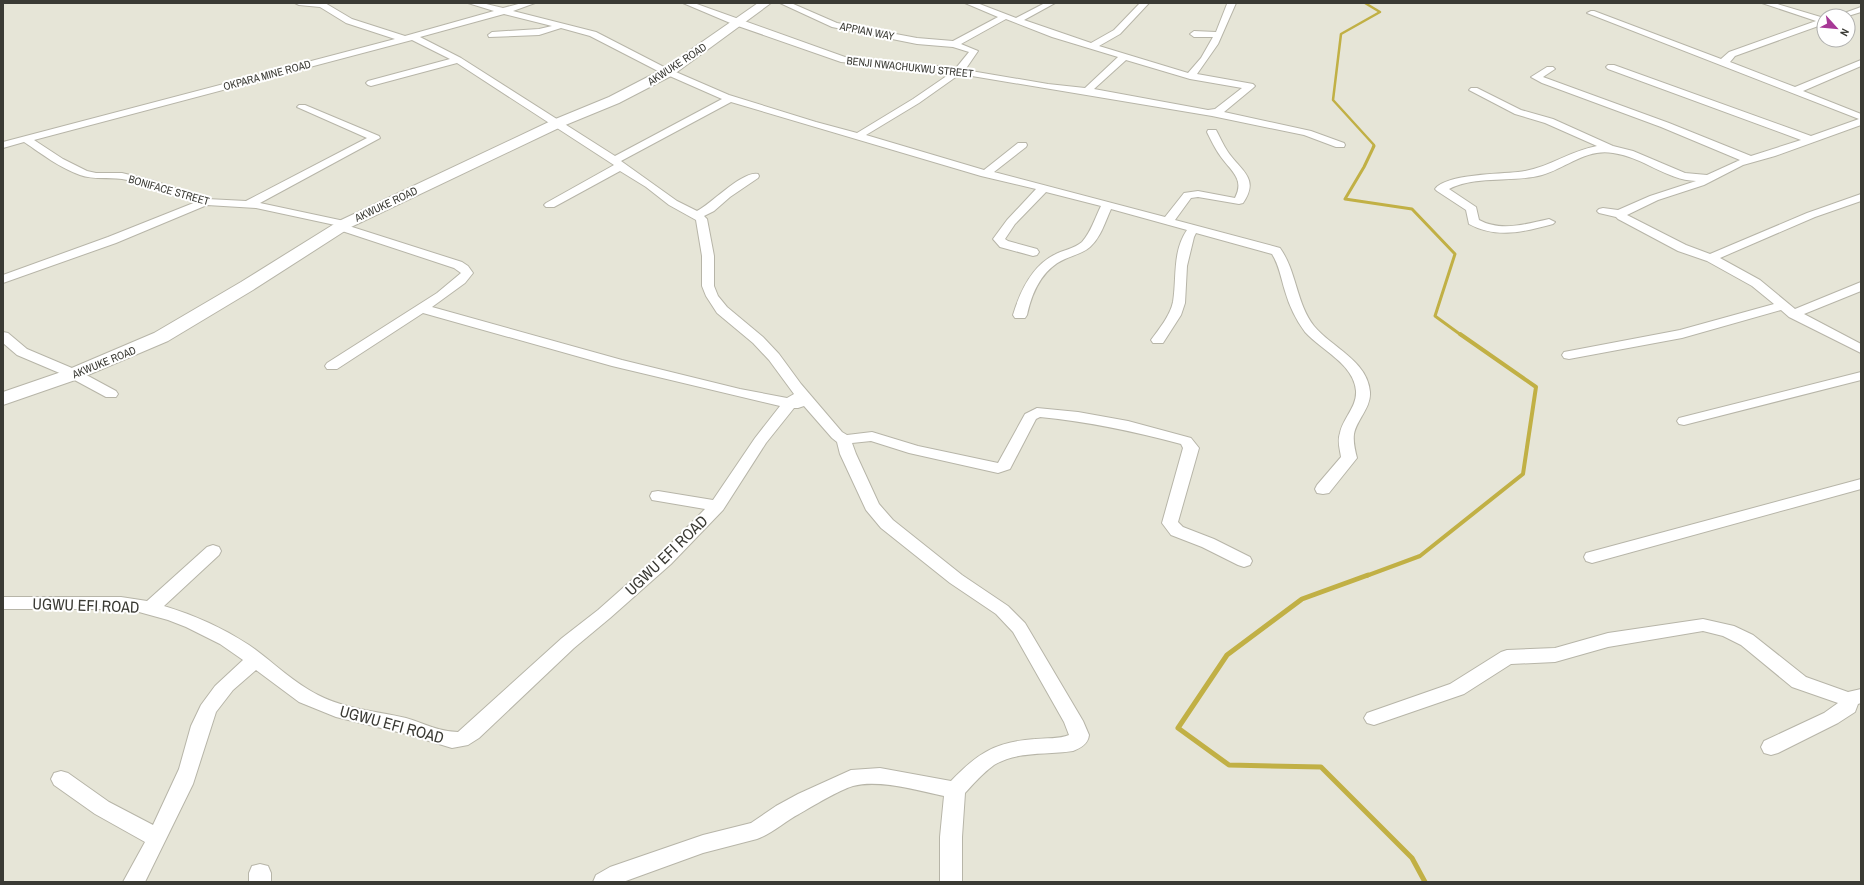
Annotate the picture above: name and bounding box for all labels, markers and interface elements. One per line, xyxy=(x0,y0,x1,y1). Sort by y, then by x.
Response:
north arrow xyxy=(1816,8,1856,48)
street label: APPIAN WAY xyxy=(838,19,895,43)
text: N xyxy=(1837,26,1853,39)
street label: AKWUKE ROAD xyxy=(644,40,709,89)
street label: BENJI NWACHUKWU STREET xyxy=(846,53,975,81)
street label: OKPARA MINE ROAD xyxy=(222,57,312,93)
street label: BONIFACE STREET xyxy=(127,172,212,208)
street label: AKWUKE ROAD xyxy=(351,183,420,225)
street label: AKWUKE ROAD xyxy=(69,343,138,382)
street label: UGWU EFI ROAD xyxy=(620,510,712,600)
street label: UGWU EFI ROAD xyxy=(32,592,140,618)
street label: UGWU EFI ROAD xyxy=(337,700,447,748)

